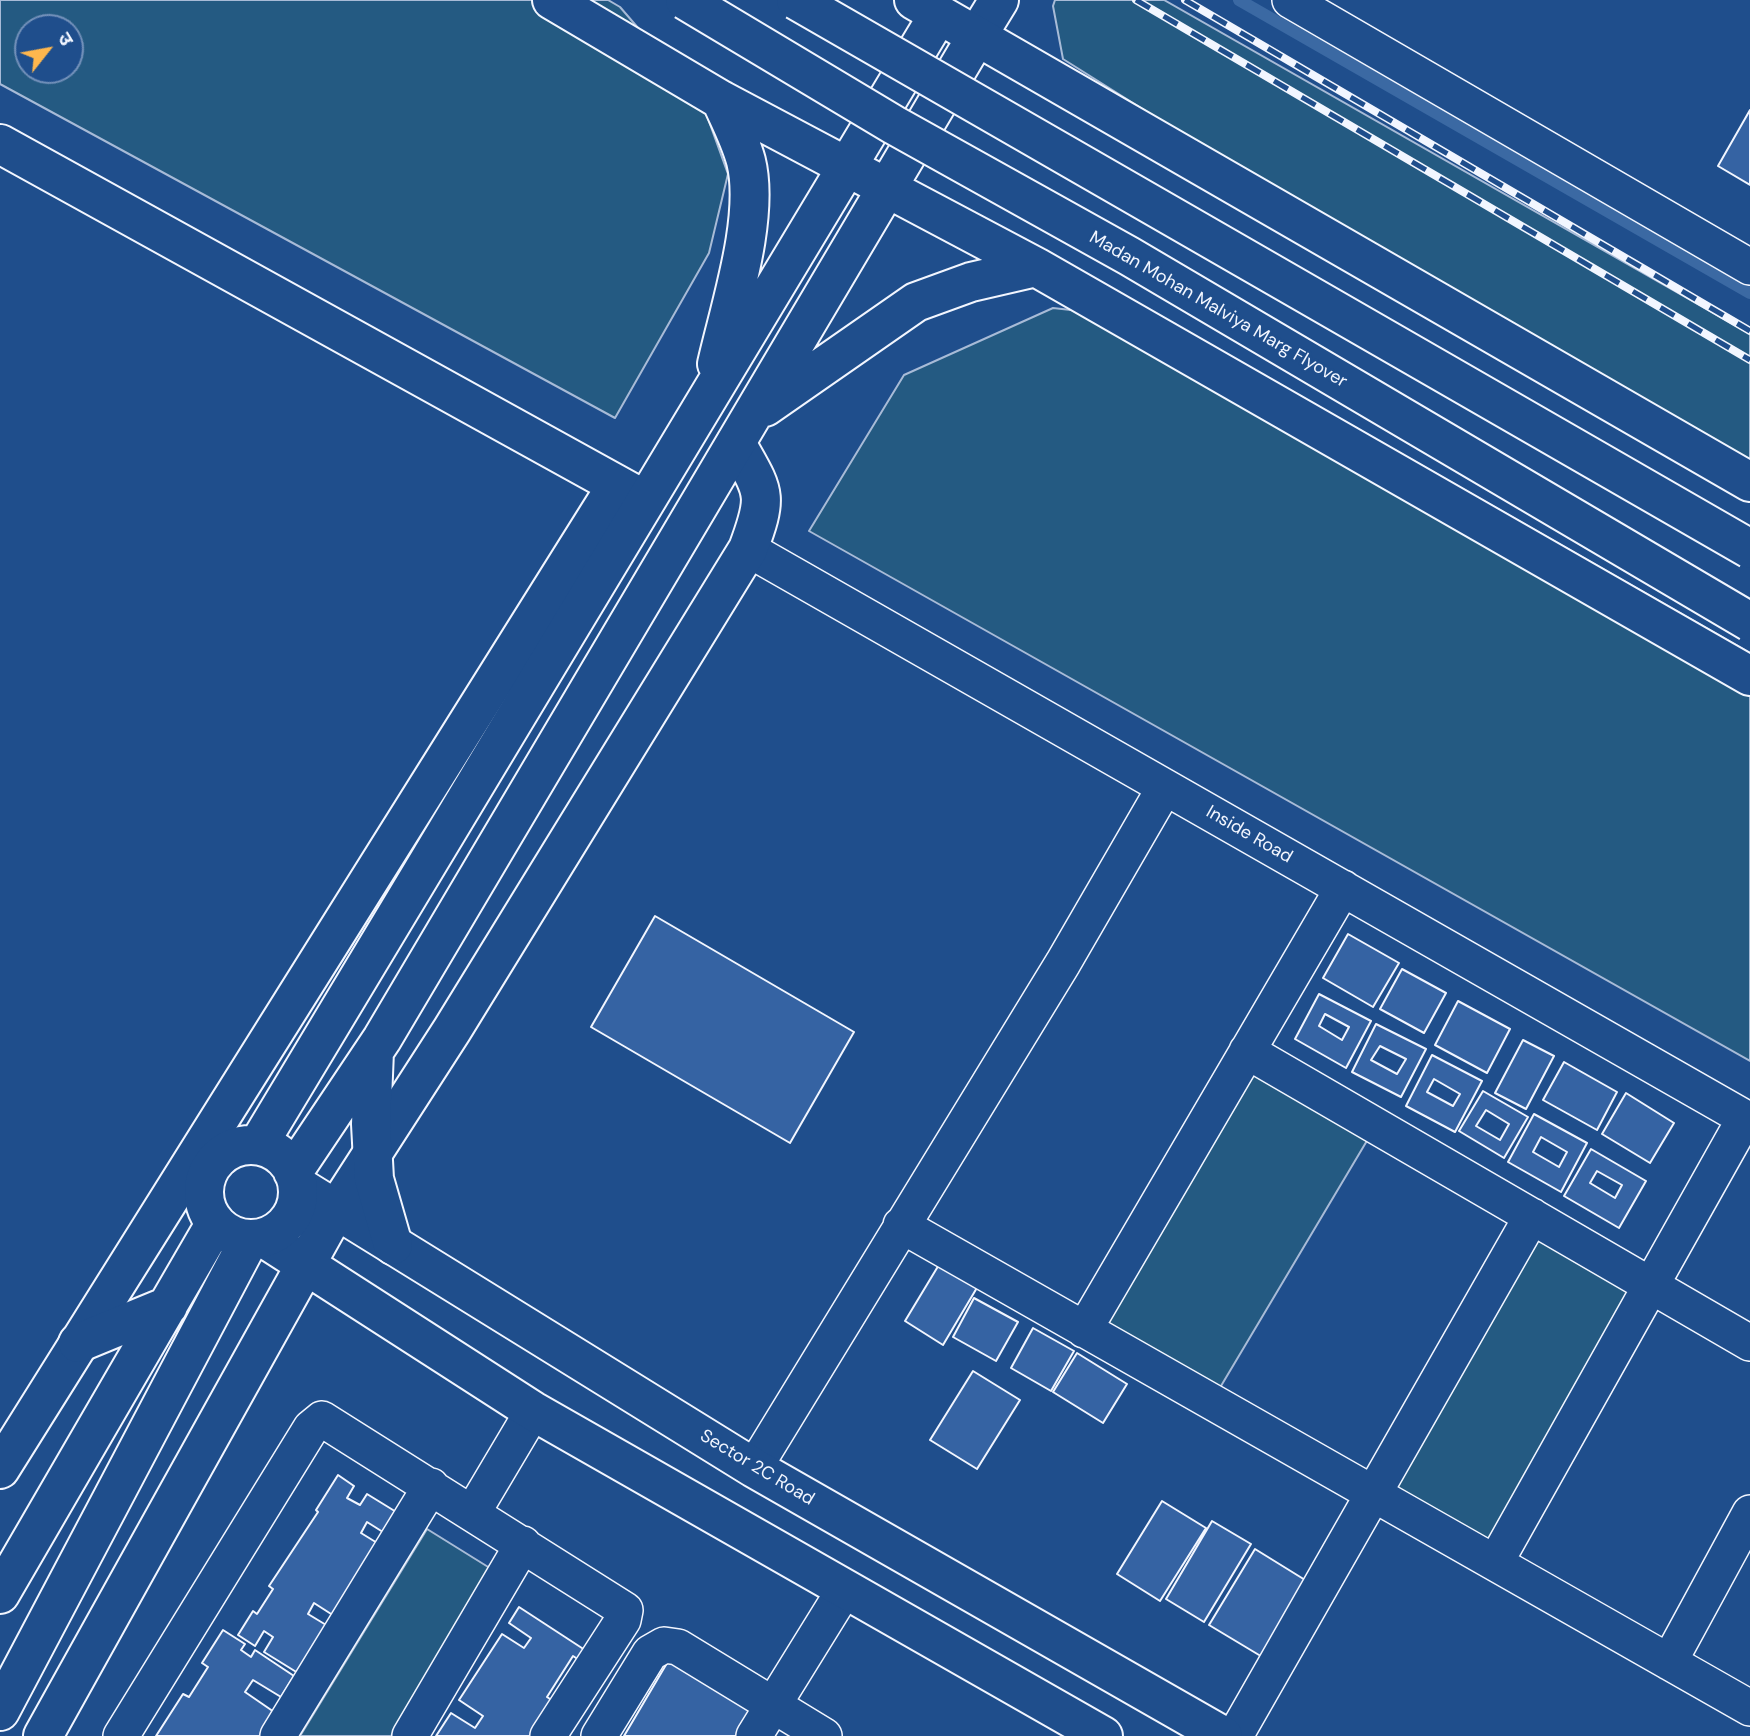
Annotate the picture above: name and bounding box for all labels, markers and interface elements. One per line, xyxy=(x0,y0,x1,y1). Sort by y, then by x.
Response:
north arrow xyxy=(14,14,84,84)
text: उ xyxy=(52,28,79,50)
street label: Madan Mohan Malviya Marg Flyover xyxy=(1085,227,1351,393)
street label: Inside Road xyxy=(1202,802,1296,868)
street label: Sector 2C Road xyxy=(696,1425,818,1511)

